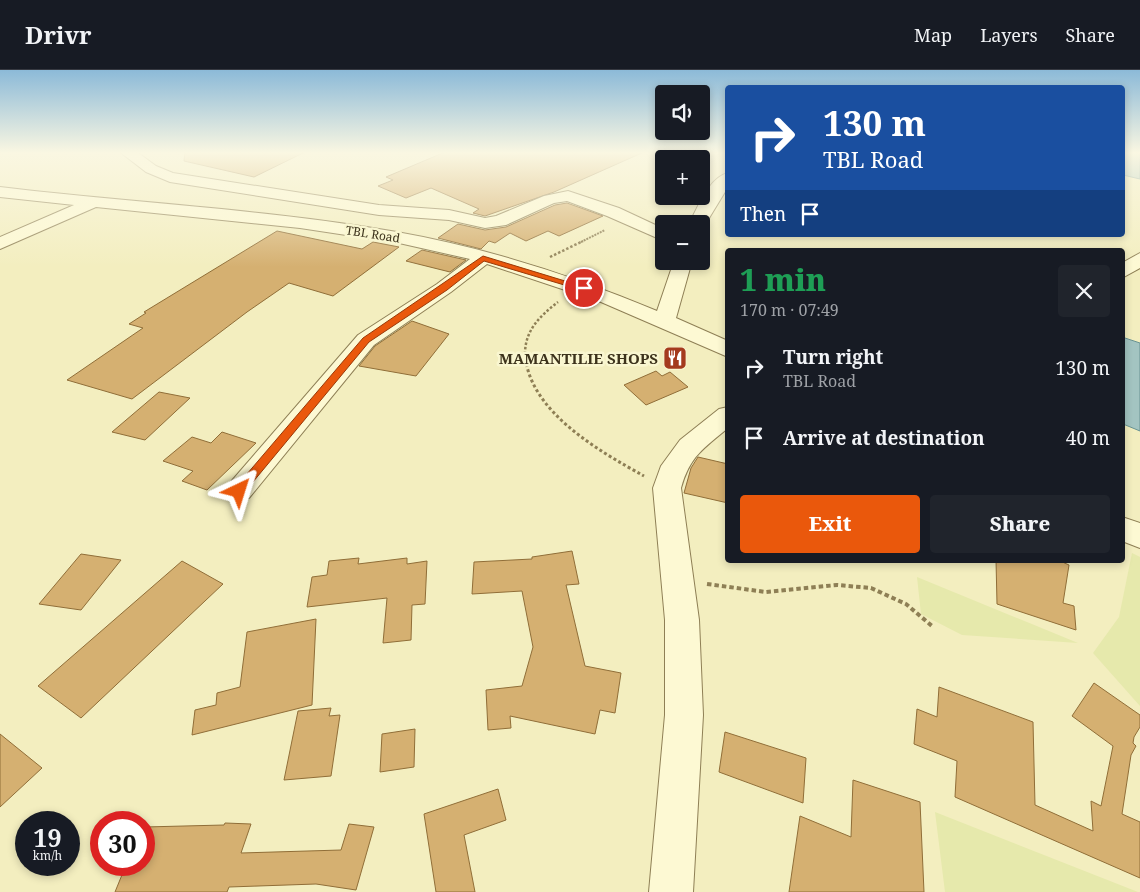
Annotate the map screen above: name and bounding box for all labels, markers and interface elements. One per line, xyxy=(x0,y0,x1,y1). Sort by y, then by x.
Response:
text: Drivr xyxy=(25,18,92,51)
text: Map xyxy=(914,23,952,47)
text: Layers xyxy=(980,23,1038,47)
text: Share xyxy=(1066,23,1115,47)
map controls xyxy=(655,85,710,270)
button: sound xyxy=(655,85,710,140)
text: 130 m xyxy=(823,99,926,146)
icon: right xyxy=(740,105,805,170)
text: TBL Road xyxy=(823,144,923,174)
button: + xyxy=(655,150,710,205)
icon: arrive xyxy=(796,200,824,228)
text: Then xyxy=(740,201,786,227)
button: − xyxy=(655,215,710,270)
street label: TBL Road xyxy=(345,221,402,247)
text: 1 min xyxy=(740,259,826,300)
button: close xyxy=(1058,265,1110,317)
pin xyxy=(563,267,605,309)
icon: arrive xyxy=(570,274,598,302)
text: 170 m · 07:49 xyxy=(740,299,839,321)
text: Turn right xyxy=(783,344,883,370)
restaurant icon: MAMANTILIE SHOPS xyxy=(662,345,688,371)
place label: MAMANTILIE SHOPS xyxy=(499,348,658,368)
icon: right xyxy=(740,354,768,382)
text: 130 m xyxy=(1055,355,1110,381)
text: TBL Road xyxy=(783,370,856,392)
icon: arrive xyxy=(740,424,768,452)
text: Arrive at destination xyxy=(783,425,985,451)
text: 40 m xyxy=(1066,425,1110,451)
position arrow xyxy=(212,464,264,516)
button: Exit xyxy=(740,495,920,553)
button: Share xyxy=(930,495,1110,553)
speed limit sign: 30 xyxy=(90,811,155,876)
text: 19 xyxy=(33,820,62,854)
text: km/h xyxy=(33,847,62,864)

